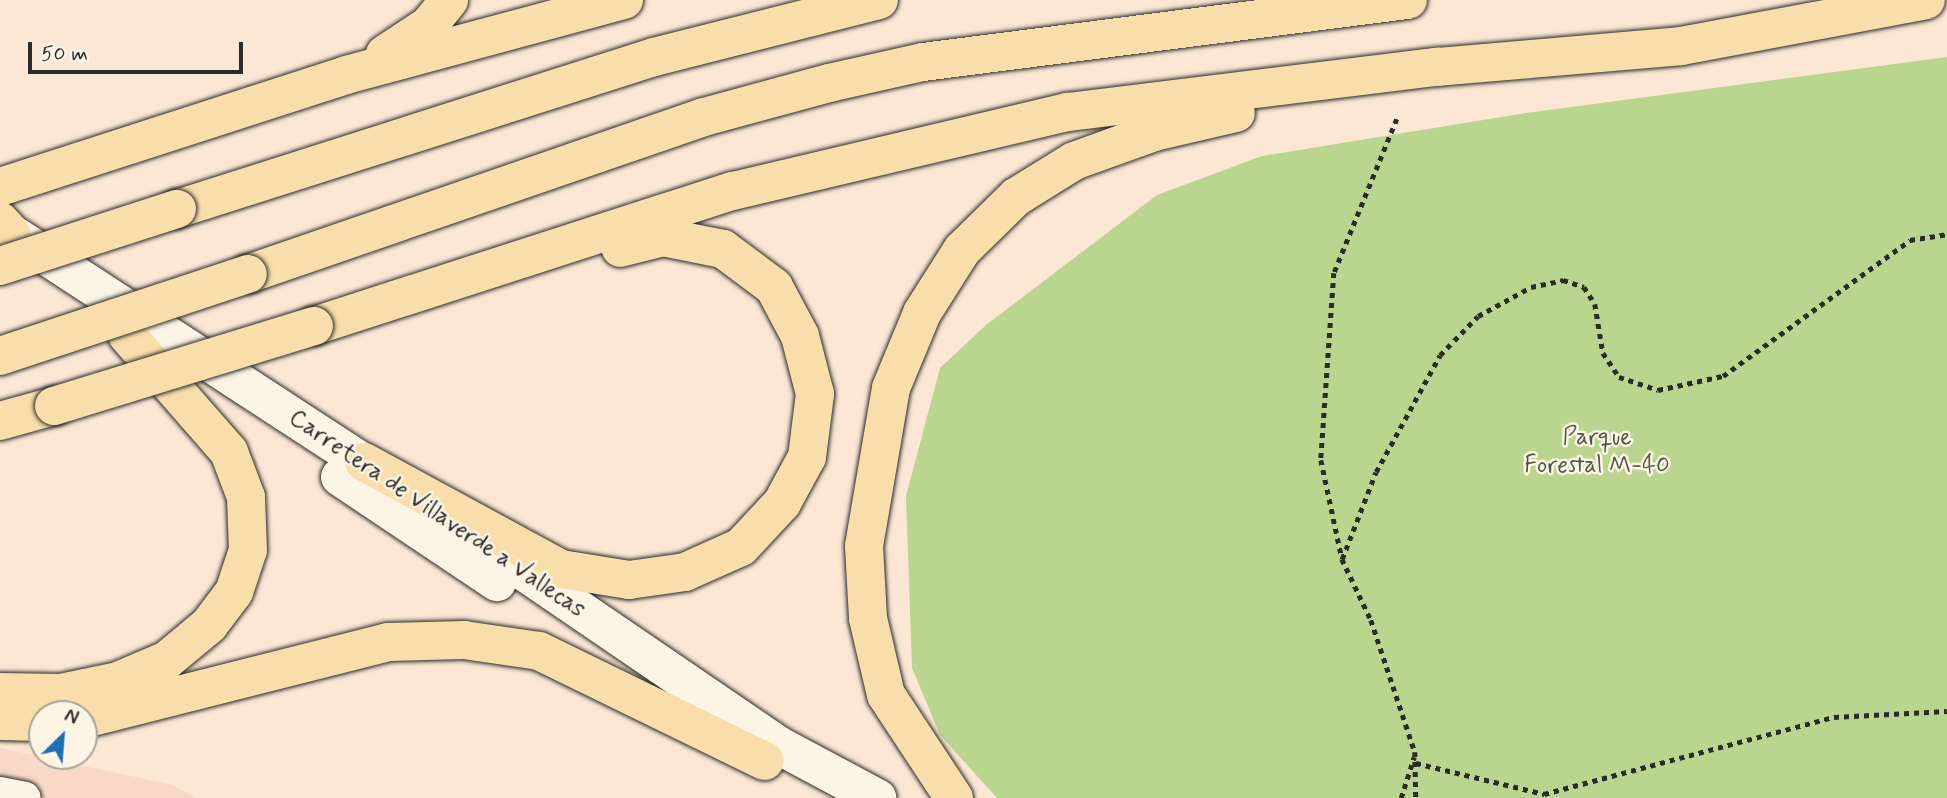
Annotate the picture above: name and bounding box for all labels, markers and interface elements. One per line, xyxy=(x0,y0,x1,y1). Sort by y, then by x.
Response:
scale bar xyxy=(32,28,247,72)
text: 50 m xyxy=(41,40,88,68)
street label: Carretera de Villaverde a Vallecas xyxy=(283,404,591,624)
park label: Parque Forestal M-40 xyxy=(1525,424,1669,480)
north arrow xyxy=(28,700,98,770)
text: N xyxy=(60,703,82,731)

